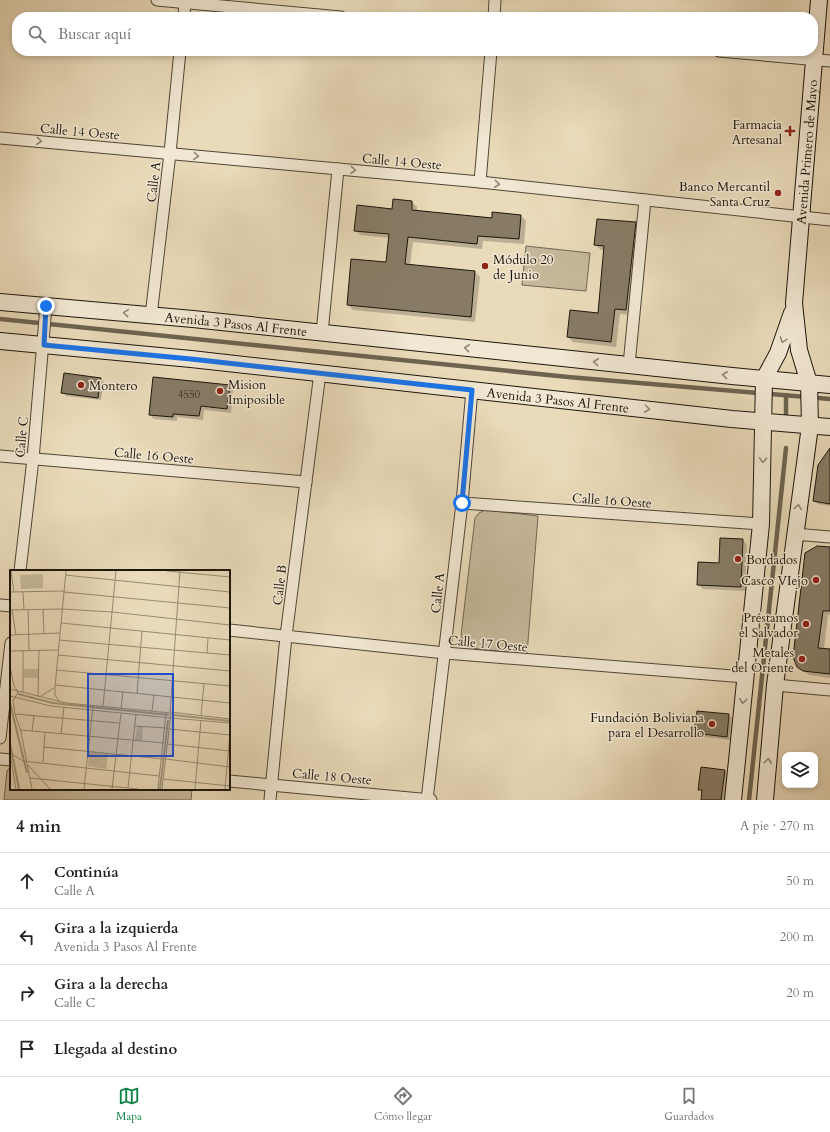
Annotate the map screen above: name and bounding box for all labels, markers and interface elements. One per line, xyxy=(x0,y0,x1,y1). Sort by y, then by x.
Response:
search box xyxy=(12,12,818,56)
icon: search xyxy=(26,23,48,45)
text: Buscar aquí xyxy=(58,24,131,44)
street label: Avenida Primero de Mayo xyxy=(793,79,822,225)
place label: Farmacia Artesanal xyxy=(732,116,783,149)
street label: Calle 14 Oeste xyxy=(39,120,121,144)
marker: Farmacia Artesanal xyxy=(785,126,795,136)
one-way arrow xyxy=(36,136,42,145)
street label: Calle 14 Oeste xyxy=(361,150,443,174)
one-way arrow xyxy=(193,151,199,160)
street label: Calle A xyxy=(143,160,166,203)
one-way arrow xyxy=(350,166,357,175)
place label: Banco Mercantil Santa Cruz xyxy=(679,178,771,211)
one-way arrow xyxy=(494,179,500,188)
marker: Banco Mercantil Santa Cruz xyxy=(773,188,783,198)
place label: Módulo 20 de Junio xyxy=(493,251,554,284)
marker: Módulo 20 de Junio xyxy=(480,261,490,271)
route end xyxy=(37,297,55,315)
one-way arrow xyxy=(123,309,129,318)
street label: Avenida 3 Pasos Al Frente xyxy=(164,309,308,341)
one-way arrow xyxy=(779,337,787,344)
one-way arrow xyxy=(464,344,470,353)
one-way arrow xyxy=(593,357,599,366)
one-way arrow xyxy=(722,371,728,380)
place label: Mision Imiposible xyxy=(228,376,285,409)
place label: Montero xyxy=(89,377,137,395)
marker: Montero xyxy=(76,380,86,390)
street label: Avenida 3 Pasos Al Frente xyxy=(486,384,630,418)
marker: Mision Imiposible xyxy=(215,386,225,396)
house number: 4550 xyxy=(178,387,201,402)
one-way arrow xyxy=(644,404,650,413)
street label: Calle C xyxy=(11,416,33,459)
street label: Calle 16 Oeste xyxy=(113,444,195,468)
one-way arrow xyxy=(759,457,767,463)
street label: Calle 16 Oeste xyxy=(571,489,652,513)
route start xyxy=(453,494,471,512)
one-way arrow xyxy=(793,504,802,510)
place label: Bordados xyxy=(746,551,797,569)
marker: Bordados xyxy=(733,554,743,564)
street label: Calle B xyxy=(269,564,291,606)
inset map xyxy=(10,570,230,790)
street label: Calle A xyxy=(427,571,449,614)
place label: Casco VIejo xyxy=(741,572,808,590)
marker: Casco VIejo xyxy=(811,575,821,585)
place label: Préstamos el Salvador xyxy=(739,609,798,642)
marker: Préstamos el Salvador xyxy=(801,619,811,629)
street label: Calle 17 Oeste xyxy=(447,632,529,656)
place label: Metales del Oriente xyxy=(731,644,794,677)
marker: Metales del Oriente xyxy=(797,654,807,664)
one-way arrow xyxy=(738,698,747,704)
place label: Fundación Boliviana para el Desarrollo xyxy=(590,709,704,742)
marker: Fundación Boliviana para el Desarrollo xyxy=(707,719,717,729)
map controls xyxy=(782,752,818,788)
button: layers xyxy=(782,752,818,788)
one-way arrow xyxy=(764,758,773,764)
street label: Calle 18 Oeste xyxy=(291,765,373,789)
text: 4 min xyxy=(16,815,61,838)
text: A pie · 270 m xyxy=(740,817,814,835)
text: Continúa xyxy=(54,862,119,882)
icon: ahead xyxy=(16,870,38,892)
text: 50 m xyxy=(786,872,814,890)
text: Calle A xyxy=(54,882,95,900)
text: Gira a la izquierda xyxy=(54,918,178,938)
icon: left xyxy=(16,926,38,948)
text: 200 m xyxy=(780,928,814,946)
text: Avenida 3 Pasos Al Frente xyxy=(54,938,197,956)
text: Gira a la derecha xyxy=(54,974,168,994)
icon: right xyxy=(16,982,38,1004)
text: 20 m xyxy=(786,984,814,1002)
text: Calle C xyxy=(54,994,96,1012)
icon: arrive xyxy=(16,1038,38,1060)
text: Llegada al destino xyxy=(54,1039,177,1059)
tab: Mapa xyxy=(116,1085,142,1124)
tab: Cómo llegar xyxy=(374,1085,432,1124)
tab: Guardados xyxy=(664,1085,714,1124)

